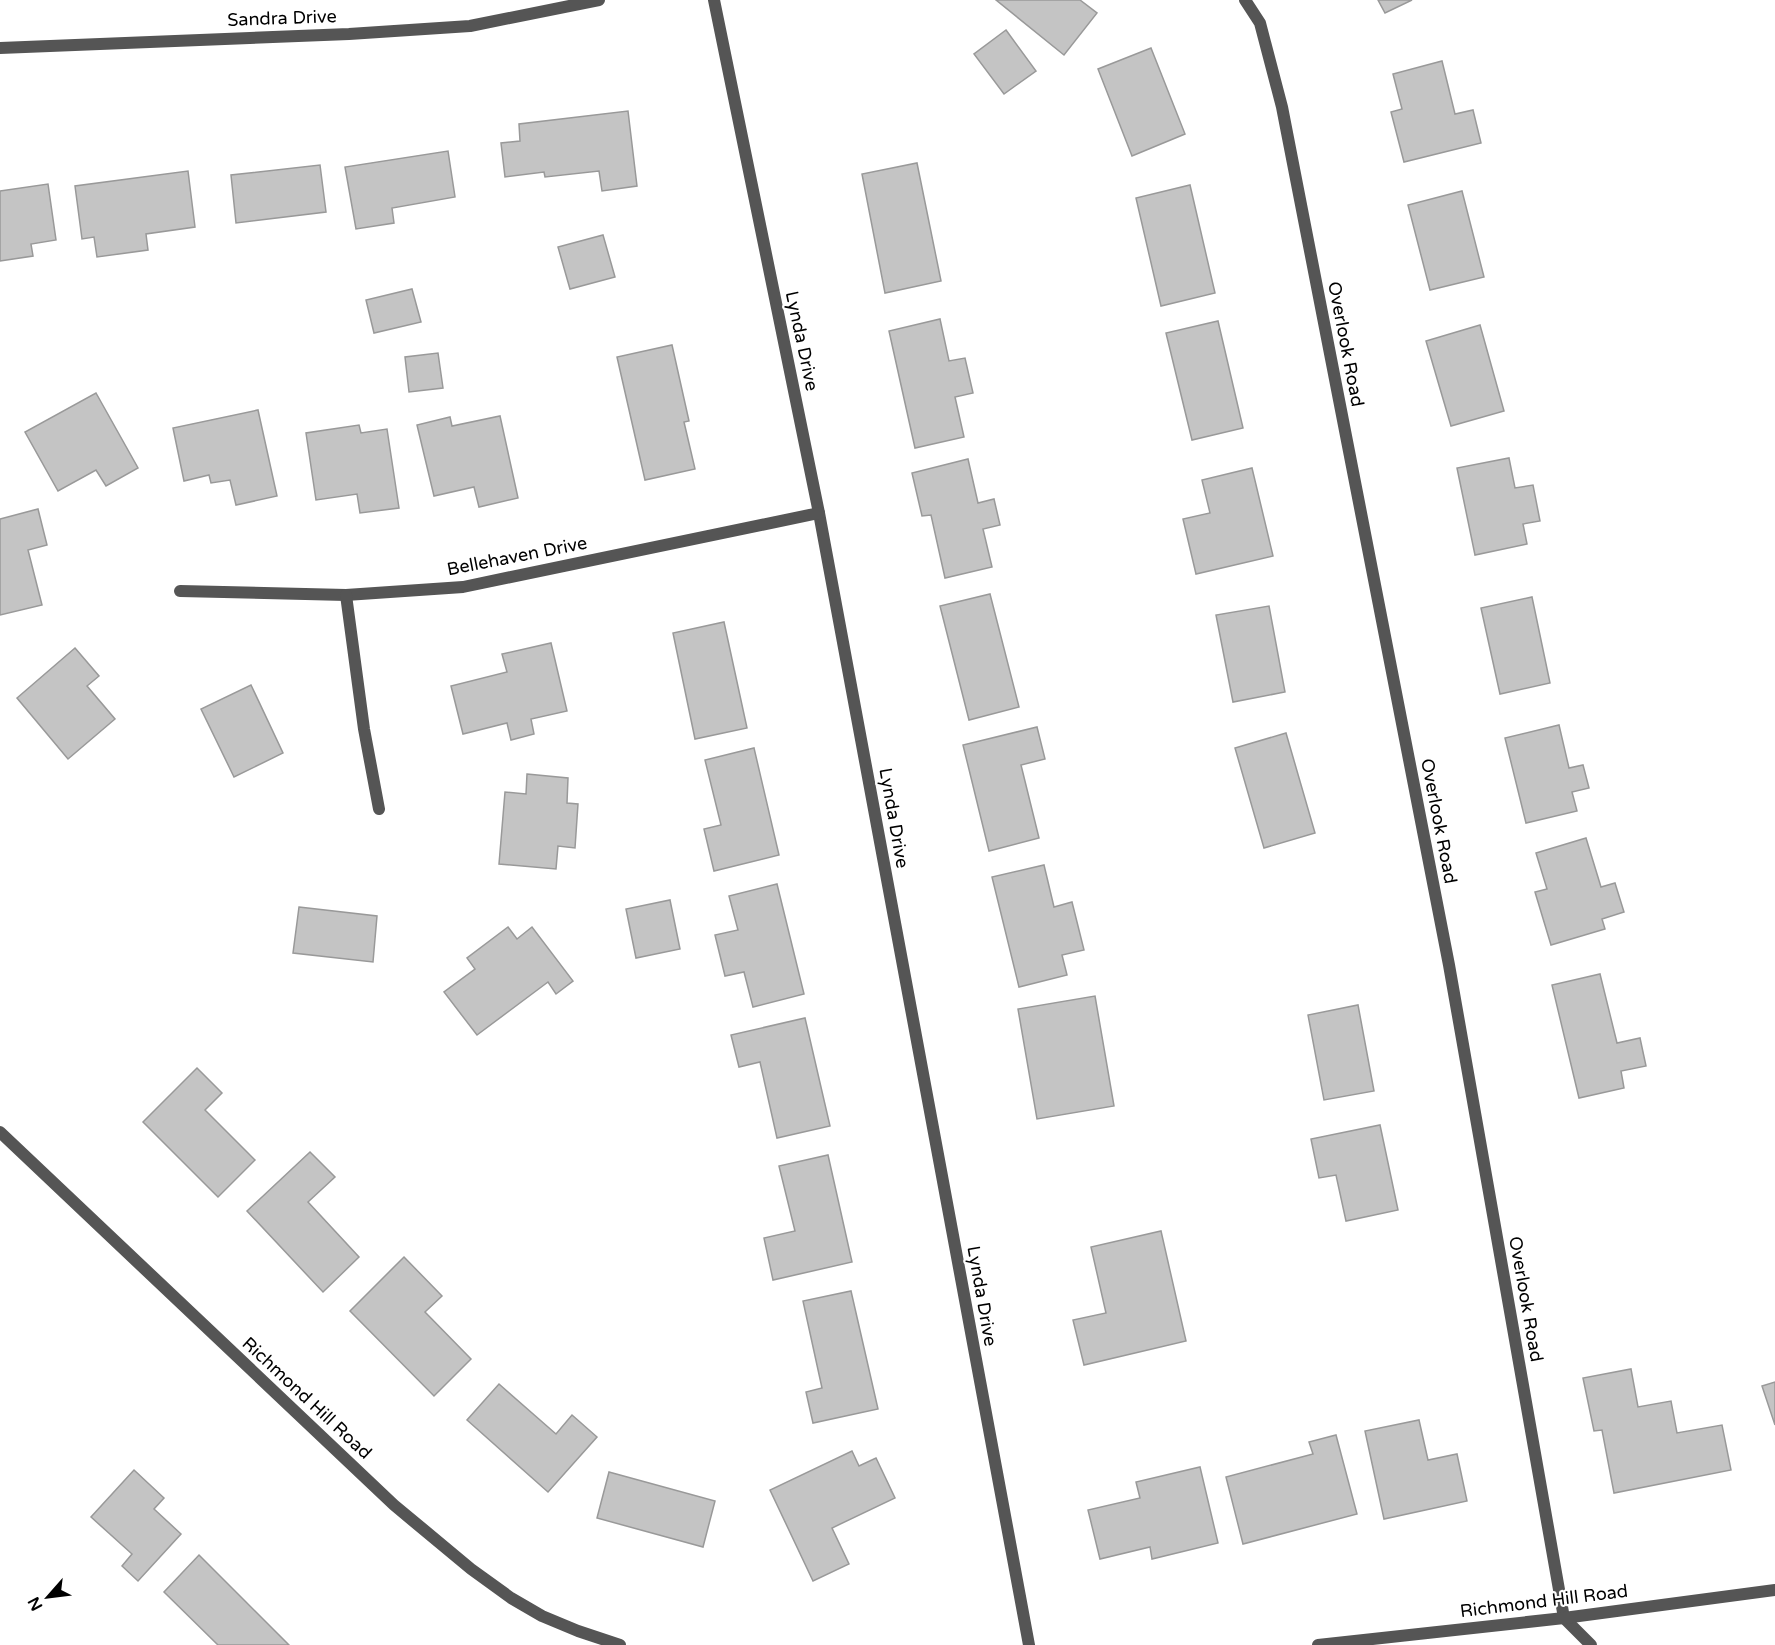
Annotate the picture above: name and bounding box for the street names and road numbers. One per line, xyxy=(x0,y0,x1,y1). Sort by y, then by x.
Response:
street label: Sandra Drive xyxy=(227,5,337,31)
street label: Overlook Road xyxy=(1323,279,1369,409)
street label: Lynda Drive xyxy=(781,289,823,393)
street label: Bellehaven Drive xyxy=(445,532,589,580)
street label: Overlook Road xyxy=(1416,756,1462,886)
street label: Lynda Drive xyxy=(874,766,914,870)
street label: Overlook Road xyxy=(1504,1234,1548,1364)
street label: Lynda Drive xyxy=(962,1244,1002,1348)
street label: Richmond Hill Road xyxy=(238,1332,376,1464)
street label: Richmond Hill Road xyxy=(1459,1580,1629,1622)

